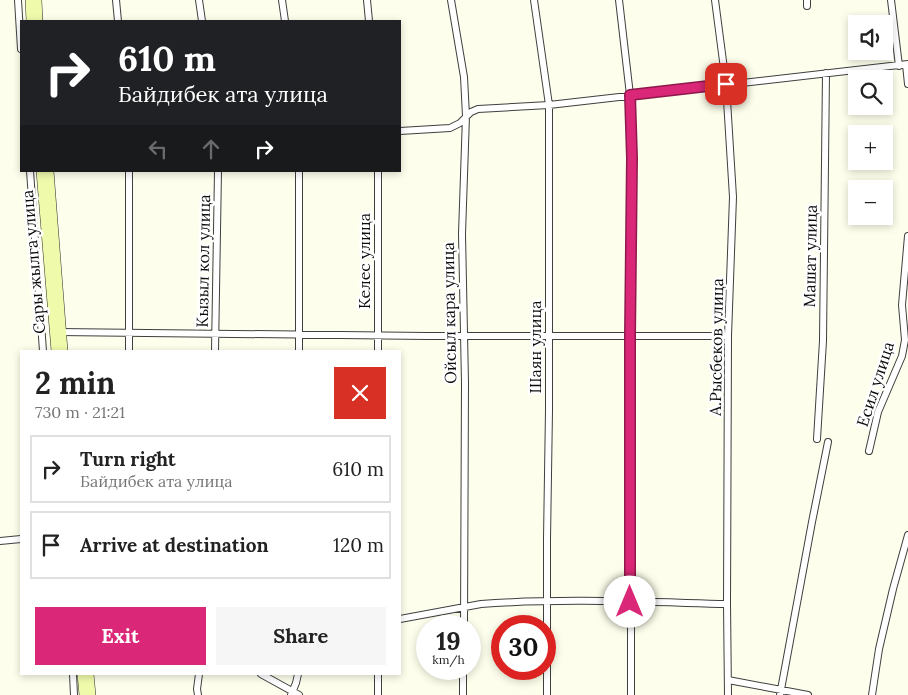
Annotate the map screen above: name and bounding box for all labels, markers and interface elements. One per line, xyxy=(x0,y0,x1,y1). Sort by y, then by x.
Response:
map controls xyxy=(848,15,893,225)
button: sound xyxy=(848,15,893,60)
text: 610 m xyxy=(118,36,216,81)
icon: right xyxy=(35,40,100,105)
pin xyxy=(705,63,747,105)
icon: arrive xyxy=(712,70,740,98)
button: search xyxy=(848,70,893,115)
text: Байдибек ата улица xyxy=(118,80,328,108)
button: + xyxy=(848,125,893,170)
icon: left xyxy=(144,135,172,163)
icon: ahead xyxy=(197,135,225,163)
icon: right xyxy=(250,135,278,163)
button: − xyxy=(848,180,893,225)
street label: Сары жылга улица xyxy=(17,189,49,335)
street label: Кызыл кол улица xyxy=(192,194,214,328)
street label: Машат улица xyxy=(799,205,821,307)
street label: Келес улица xyxy=(354,213,374,309)
street label: Ойсыл кара улица xyxy=(438,242,460,384)
street label: А.Рысбеков улица xyxy=(705,278,727,417)
street label: Шаян улица xyxy=(525,300,545,394)
street label: Есил улица xyxy=(852,339,898,429)
text: 2 min xyxy=(35,364,115,402)
button: close xyxy=(334,367,386,419)
text: 730 m · 21:21 xyxy=(35,402,125,422)
text: Turn right xyxy=(80,447,176,471)
icon: right xyxy=(37,455,65,483)
text: 610 m xyxy=(332,457,384,481)
text: Байдибек ата улица xyxy=(80,471,233,491)
icon: arrive xyxy=(37,531,65,559)
text: Arrive at destination xyxy=(80,533,269,557)
text: 120 m xyxy=(333,533,384,557)
position arrow xyxy=(603,575,655,627)
button: Exit xyxy=(35,607,206,665)
button: Share xyxy=(216,607,386,665)
speed limit sign: 30 xyxy=(491,615,556,680)
text: 19 xyxy=(436,625,461,657)
text: km/h xyxy=(432,652,465,667)

